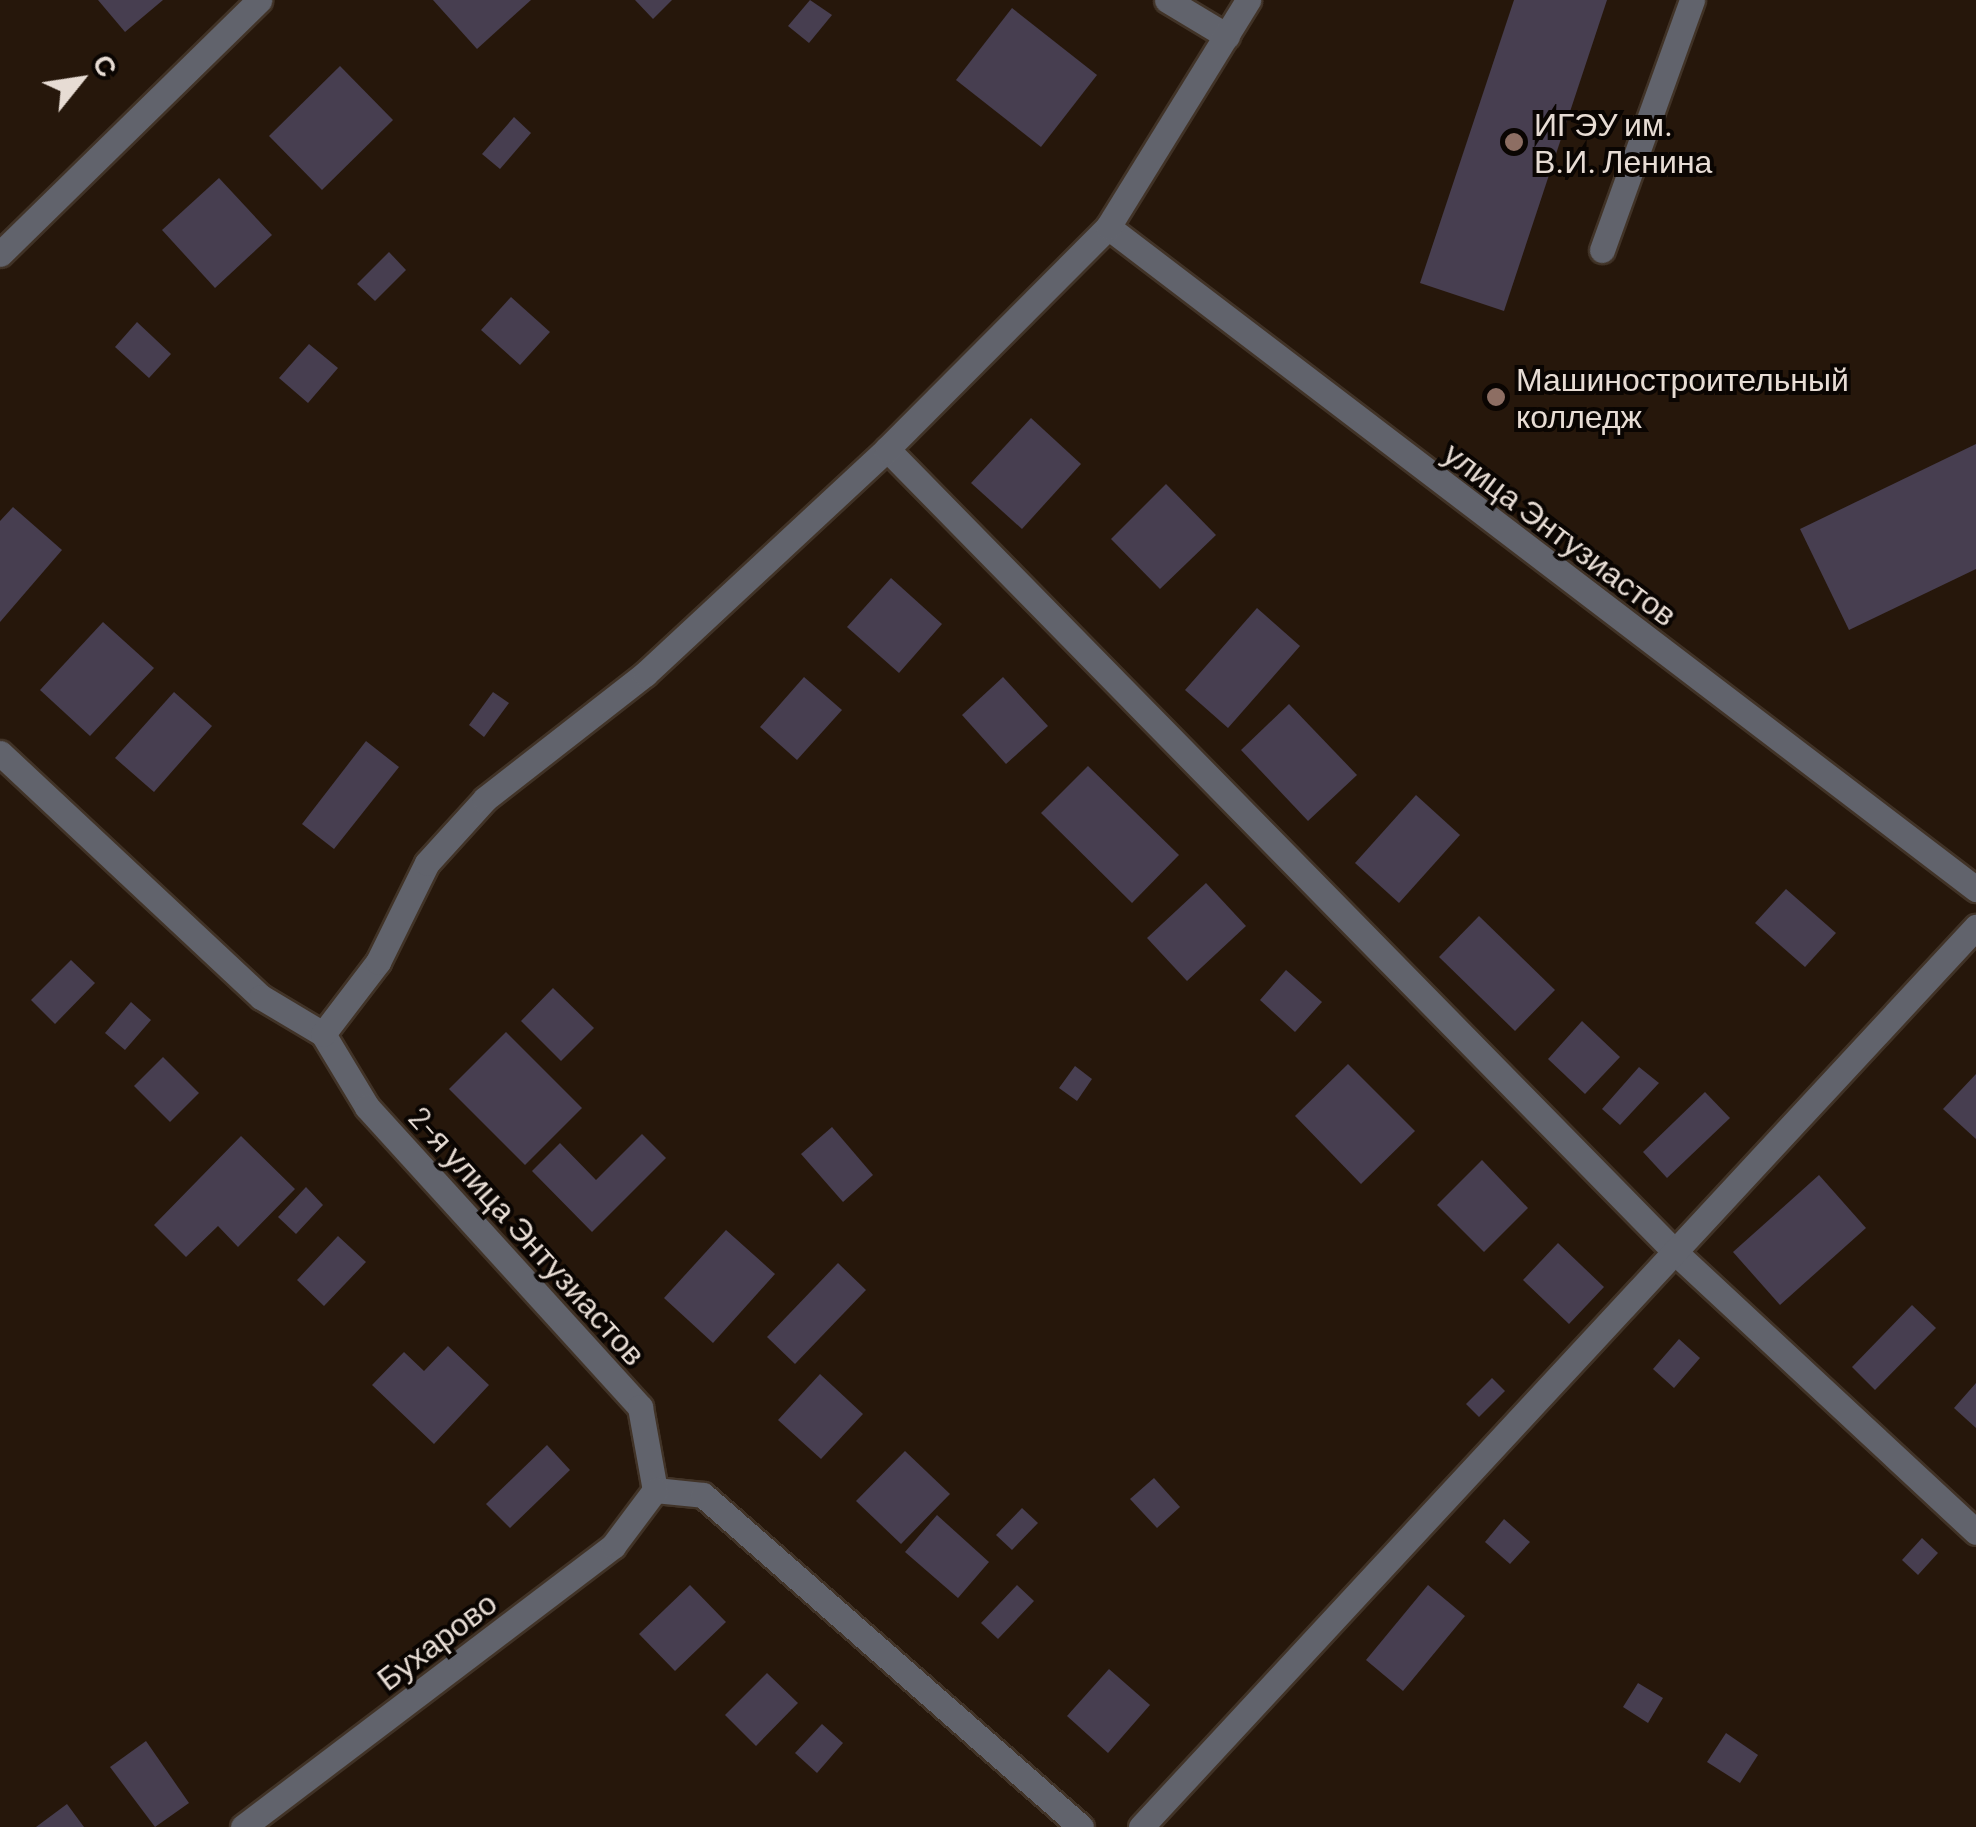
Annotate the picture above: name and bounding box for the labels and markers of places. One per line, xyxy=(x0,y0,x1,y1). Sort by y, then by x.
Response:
place label: ИГЭУ им. В.И. Ленина xyxy=(1534,105,1712,180)
marker: ИГЭУ им. В.И. Ленина xyxy=(1503,131,1525,153)
place label: Машиностроительный колледж xyxy=(1516,360,1849,435)
marker: Машиностроительный колледж xyxy=(1485,386,1507,408)

